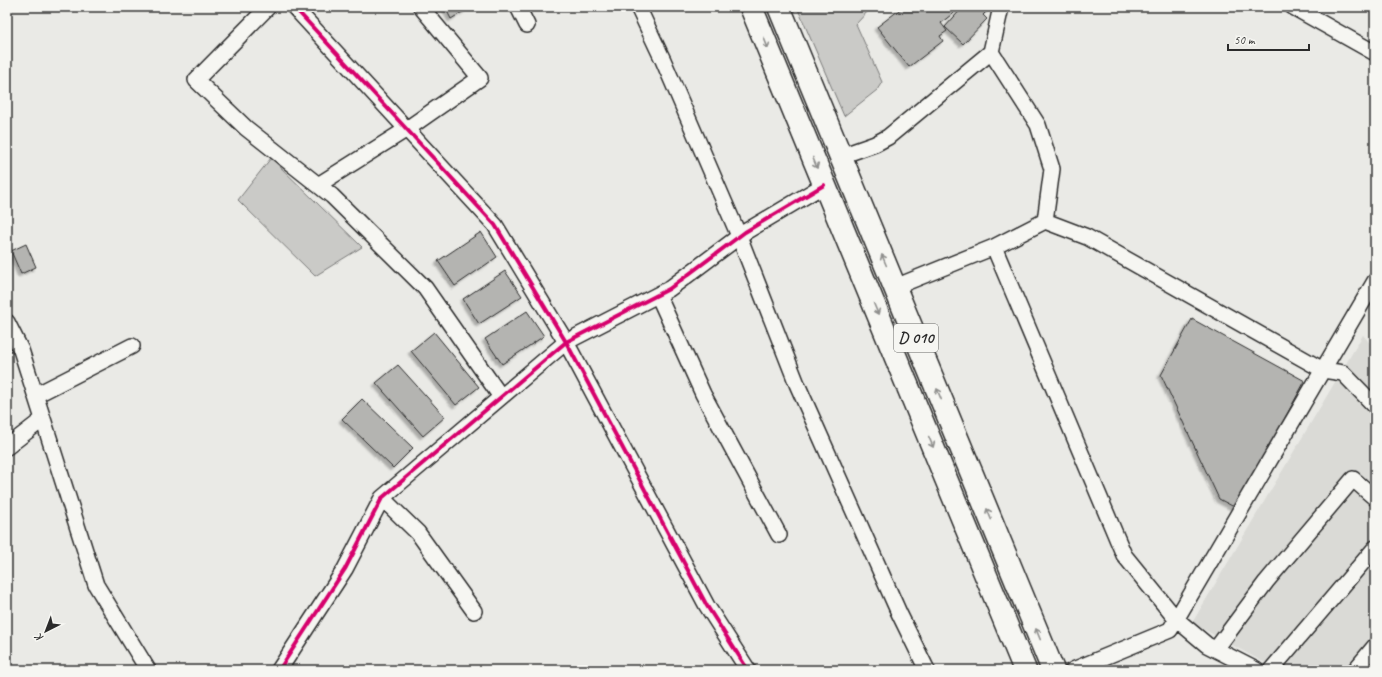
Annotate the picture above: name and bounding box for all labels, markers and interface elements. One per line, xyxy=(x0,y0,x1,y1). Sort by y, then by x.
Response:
scale bar xyxy=(1228,26,1309,52)
text: 50 m xyxy=(1234,32,1256,48)
one-way arrow xyxy=(763,37,770,49)
one-way arrow xyxy=(812,157,820,169)
one-way arrow xyxy=(880,255,887,267)
one-way arrow xyxy=(872,303,880,315)
road number: D 010 xyxy=(894,324,938,352)
one-way arrow xyxy=(935,388,942,400)
one-way arrow xyxy=(928,436,935,448)
one-way arrow xyxy=(984,508,992,520)
north arrow xyxy=(26,611,66,651)
one-way arrow xyxy=(1034,628,1041,640)
text: K xyxy=(31,630,46,646)

